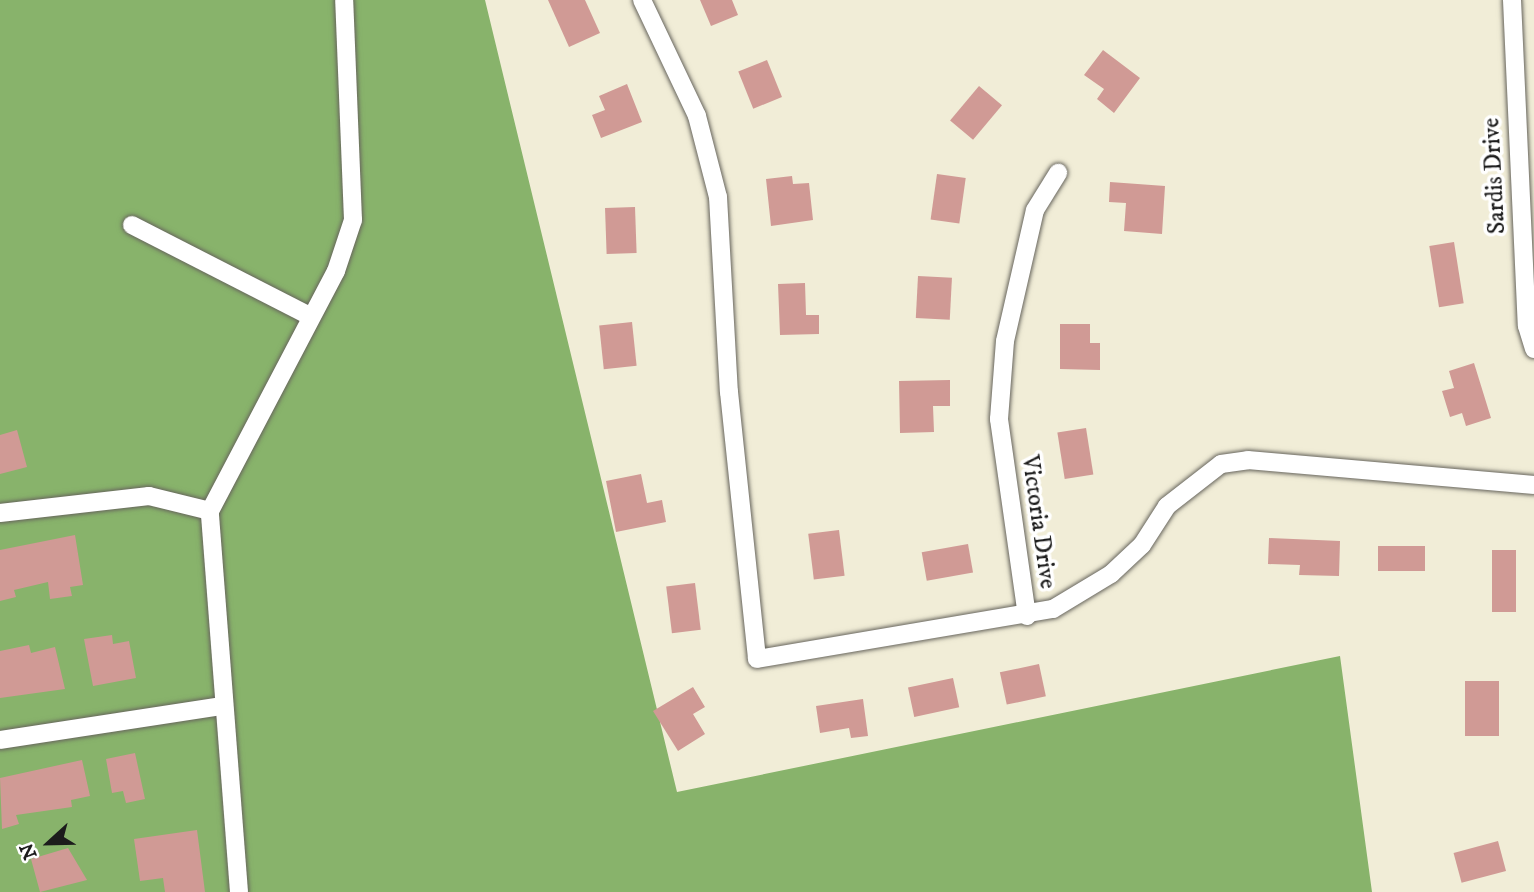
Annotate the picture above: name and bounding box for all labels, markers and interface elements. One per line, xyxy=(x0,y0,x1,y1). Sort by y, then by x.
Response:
street label: Sardis Drive xyxy=(1478,117,1512,235)
street label: Victoria Drive xyxy=(1014,453,1062,591)
north arrow xyxy=(14,808,84,878)
text: N xyxy=(15,840,43,863)

